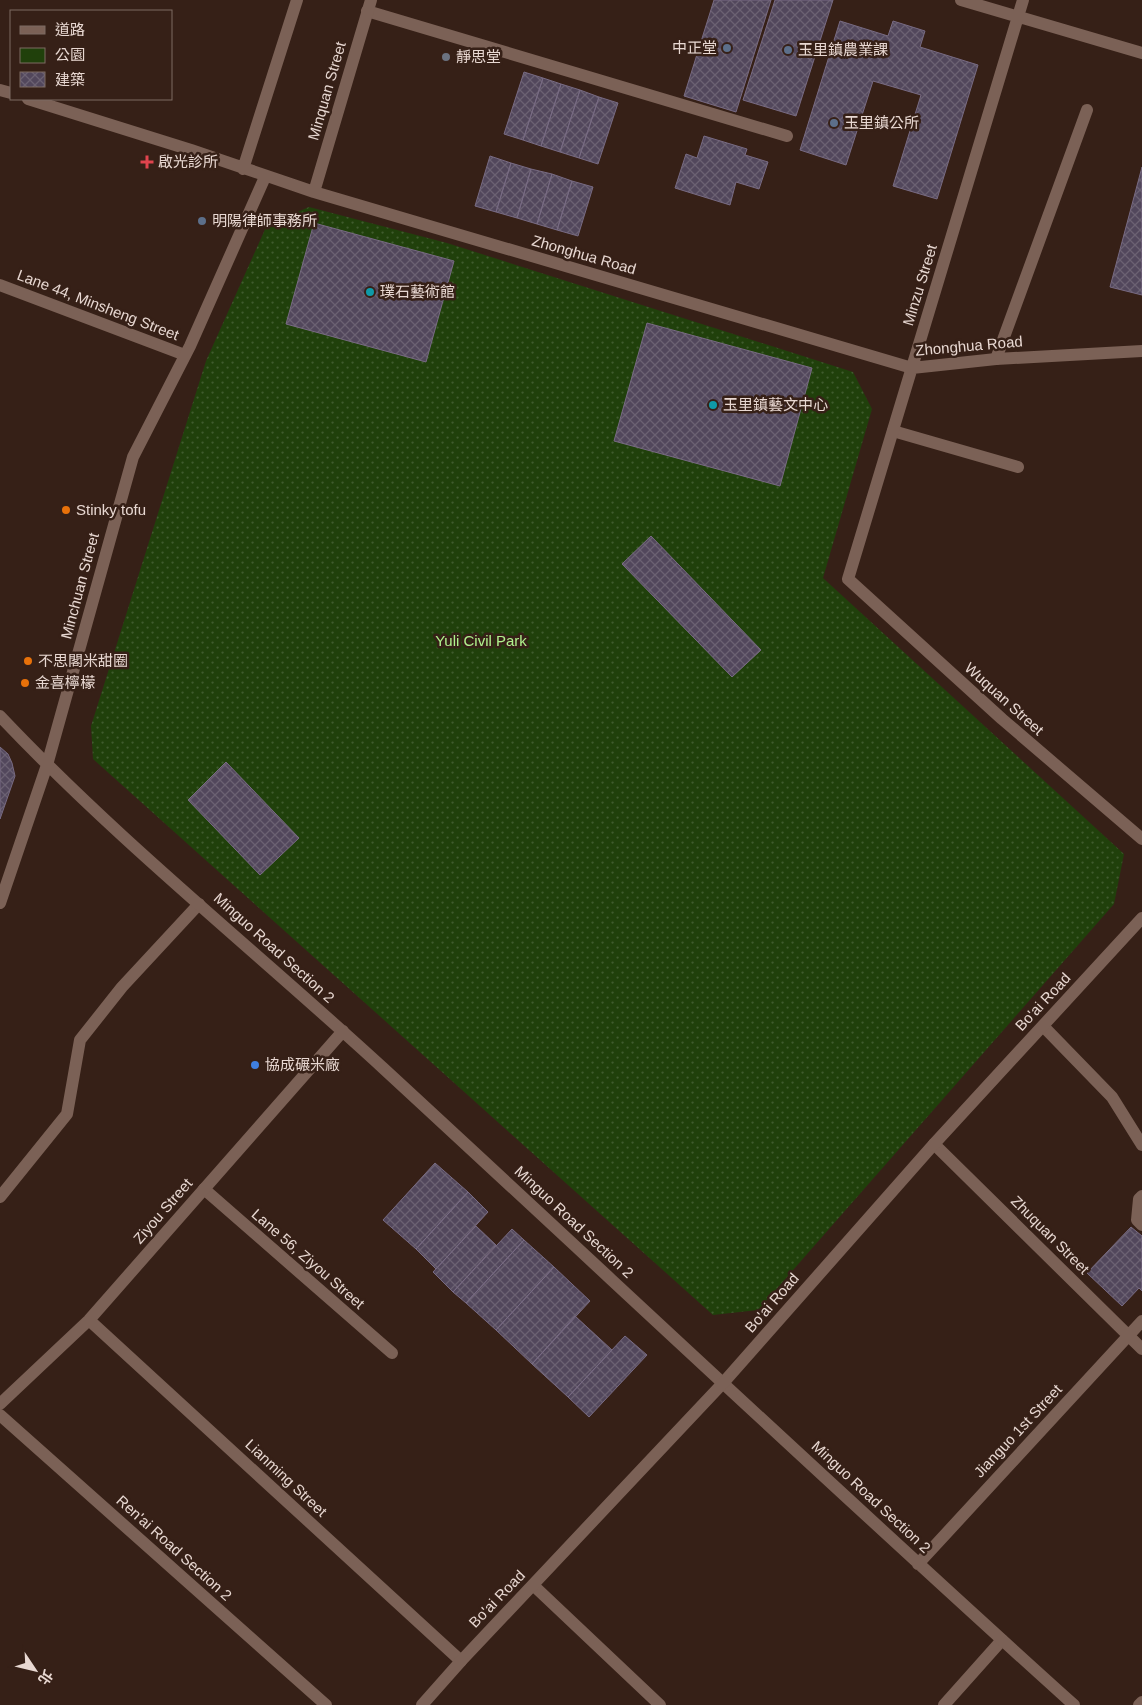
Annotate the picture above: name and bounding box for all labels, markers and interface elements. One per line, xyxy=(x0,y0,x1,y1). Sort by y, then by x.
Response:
legend xyxy=(10,10,172,100)
text: 道路 xyxy=(55,21,85,38)
street label: Minquan Street xyxy=(304,39,349,142)
place label: 中正堂 xyxy=(672,39,717,56)
place label: 玉里鎮農業課 xyxy=(798,41,888,58)
marker: 中正堂 xyxy=(721,42,733,54)
marker: 玉里鎮農業課 xyxy=(782,44,794,56)
text: 公園 xyxy=(55,46,85,63)
place label: 靜思堂 xyxy=(456,48,501,65)
marker: 靜思堂 xyxy=(440,51,452,63)
text: 建築 xyxy=(55,71,85,88)
place label: 玉里鎮公所 xyxy=(844,114,919,131)
marker: 玉里鎮公所 xyxy=(828,117,840,129)
place label: 啟光診所 xyxy=(158,153,218,170)
marker: 啟光診所 xyxy=(140,155,154,169)
place label: 明陽律師事務所 xyxy=(212,212,317,229)
marker: 明陽律師事務所 xyxy=(196,215,208,227)
street label: Zhonghua Road xyxy=(530,232,638,278)
street label: Minzu Street xyxy=(899,241,940,328)
street label: Lane 44, Minsheng Street xyxy=(15,266,182,344)
place label: 璞石藝術館 xyxy=(380,283,455,300)
marker: 璞石藝術館 xyxy=(364,286,376,298)
street label: Zhonghua Road xyxy=(915,332,1023,359)
place label: 玉里鎮藝文中心 xyxy=(723,396,828,413)
marker: 玉里鎮藝文中心 xyxy=(707,399,719,411)
place label: Stinky tofu xyxy=(76,501,146,518)
marker: Stinky tofu xyxy=(60,504,72,516)
street label: Minchuan Street xyxy=(57,530,102,641)
park label: Yuli Civil Park xyxy=(435,632,527,649)
place label: 不思閣米甜圈 xyxy=(38,652,128,669)
marker: 不思閣米甜圈 xyxy=(22,655,34,667)
street label: Wuquan Street xyxy=(962,659,1048,739)
place label: 金喜檸檬 xyxy=(35,674,95,691)
marker: 金喜檸檬 xyxy=(19,677,31,689)
street label: Minguo Road Section 2 xyxy=(211,889,338,1006)
street label: Bo'ai Road xyxy=(1012,969,1074,1034)
place label: 協成碾米廠 xyxy=(265,1056,340,1073)
marker: 協成碾米廠 xyxy=(249,1059,261,1071)
street label: Minguo Road Section 2 xyxy=(512,1162,637,1281)
street label: Ziyou Street xyxy=(130,1174,196,1247)
street label: Zhuquan Street xyxy=(1008,1192,1094,1278)
street label: Lane 56, Ziyou Street xyxy=(249,1205,369,1313)
street label: Bo'ai Road xyxy=(741,1270,802,1336)
street label: Jianguo 1st Street xyxy=(970,1380,1066,1481)
street label: Lianming Street xyxy=(242,1436,331,1520)
street label: Minguo Road Section 2 xyxy=(809,1437,934,1556)
street label: Ren'ai Road Section 2 xyxy=(113,1492,235,1604)
street label: Bo'ai Road xyxy=(465,1567,528,1631)
north arrow xyxy=(10,1645,60,1695)
text: 北 xyxy=(35,1667,56,1688)

